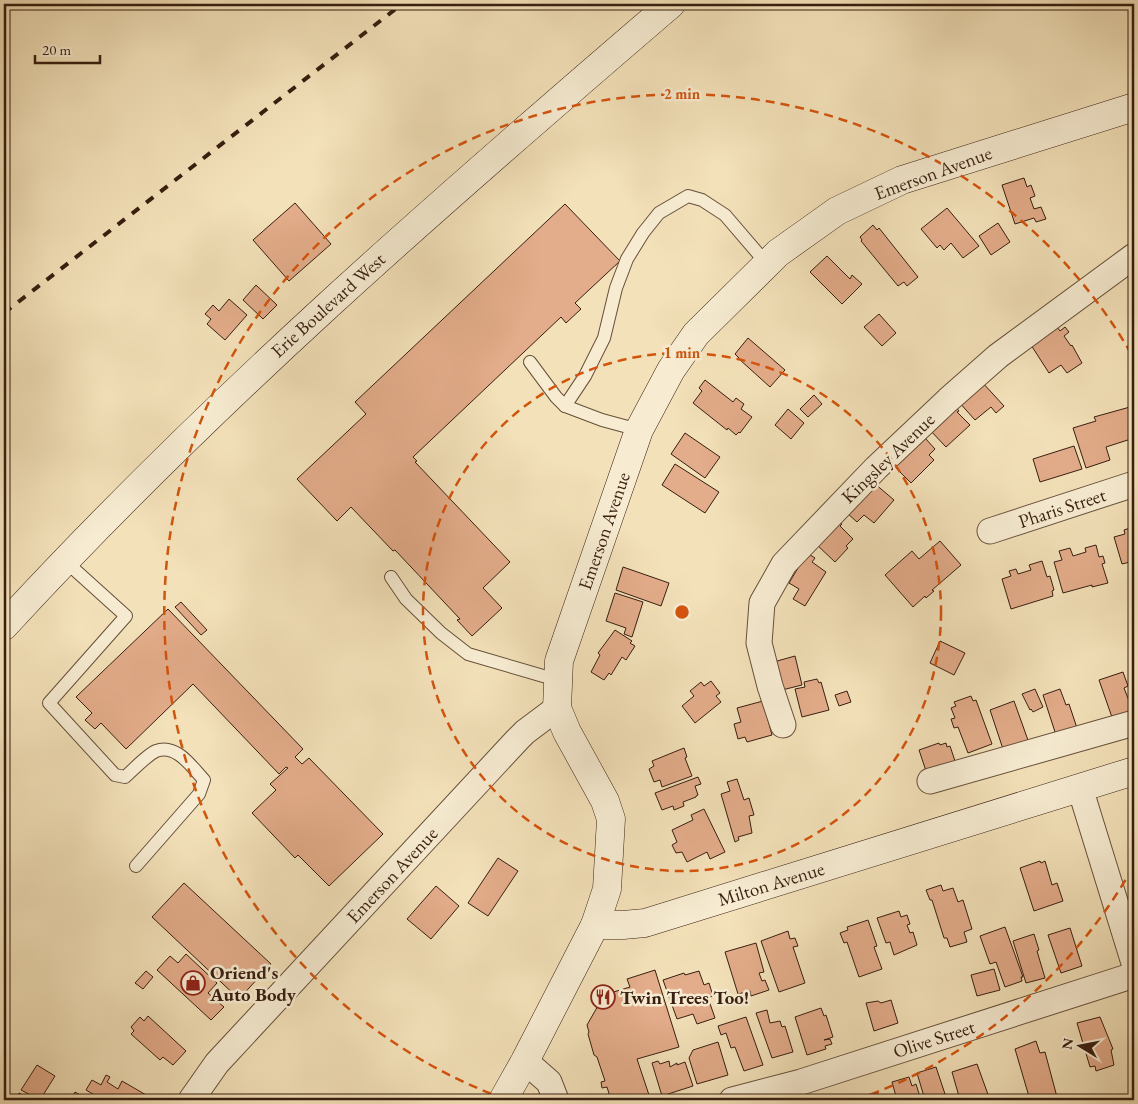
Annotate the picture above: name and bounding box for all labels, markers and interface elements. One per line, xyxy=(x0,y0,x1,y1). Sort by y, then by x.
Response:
scale bar xyxy=(35,32,100,64)
text: 20 m xyxy=(42,40,71,59)
text: 2 min xyxy=(664,84,701,103)
street label: Emerson Avenue xyxy=(871,140,995,206)
street label: Erie Boulevard West xyxy=(265,247,391,363)
text: 1 min xyxy=(664,343,701,362)
street label: Kingsley Avenue xyxy=(836,407,940,509)
street label: Emerson Avenue xyxy=(572,469,636,593)
street label: Pharis Street xyxy=(1015,482,1109,534)
centre of rings xyxy=(673,603,691,621)
street label: Emerson Avenue xyxy=(341,821,443,929)
street label: Milton Avenue xyxy=(715,856,827,912)
place label: Oriend's Auto Body xyxy=(209,960,297,1007)
shop icon: Oriend's Auto Body xyxy=(180,970,206,996)
restaurant icon: Twin Trees Too! xyxy=(590,984,616,1010)
place label: Twin Trees Too! xyxy=(620,985,749,1010)
street label: Olive Street xyxy=(890,1014,978,1064)
north arrow xyxy=(1056,1022,1106,1072)
text: N xyxy=(1057,1036,1077,1051)

